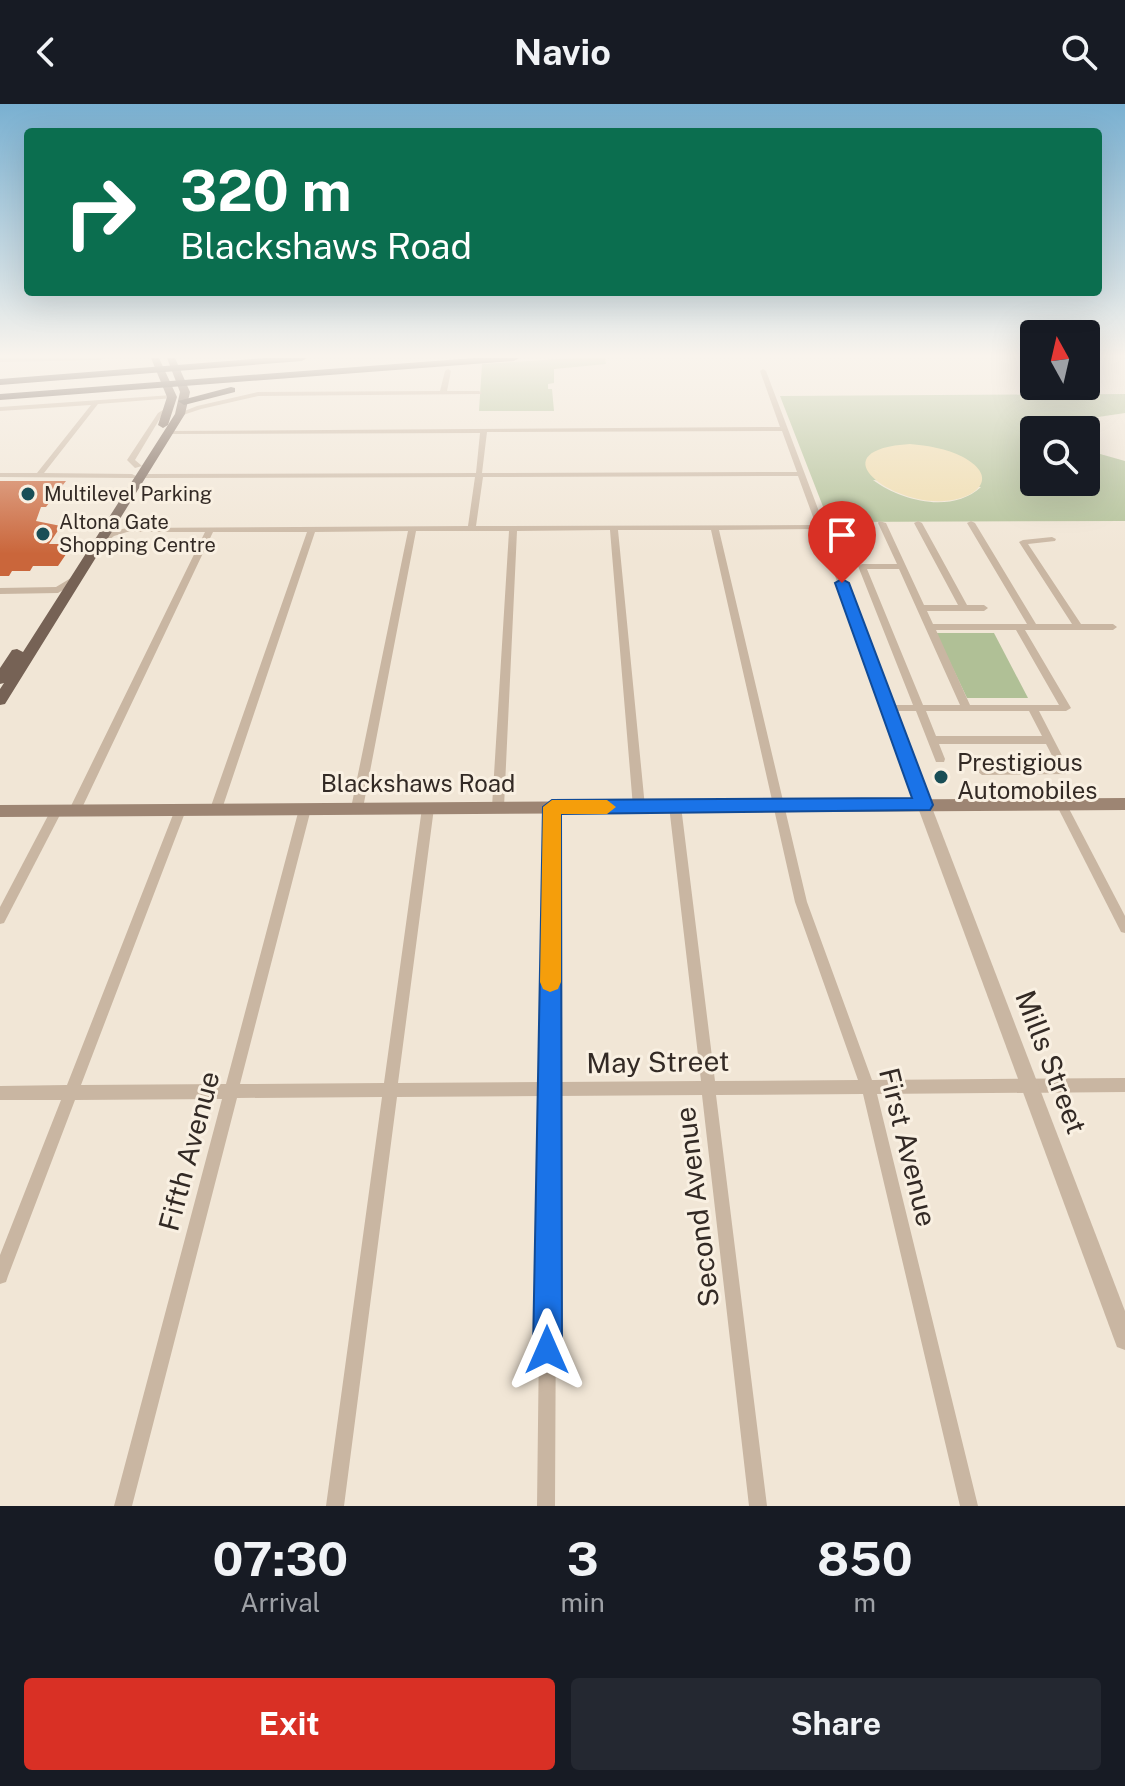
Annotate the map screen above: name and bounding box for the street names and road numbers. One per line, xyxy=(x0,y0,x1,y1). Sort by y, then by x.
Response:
street label: Blackshaws Road xyxy=(321,769,515,797)
street label: Mills Street xyxy=(1009,986,1094,1138)
street label: May Street xyxy=(586,1044,730,1079)
street label: First Avenue xyxy=(873,1064,944,1230)
street label: Fifth Avenue xyxy=(151,1067,226,1234)
street label: Second Avenue xyxy=(668,1105,725,1309)

